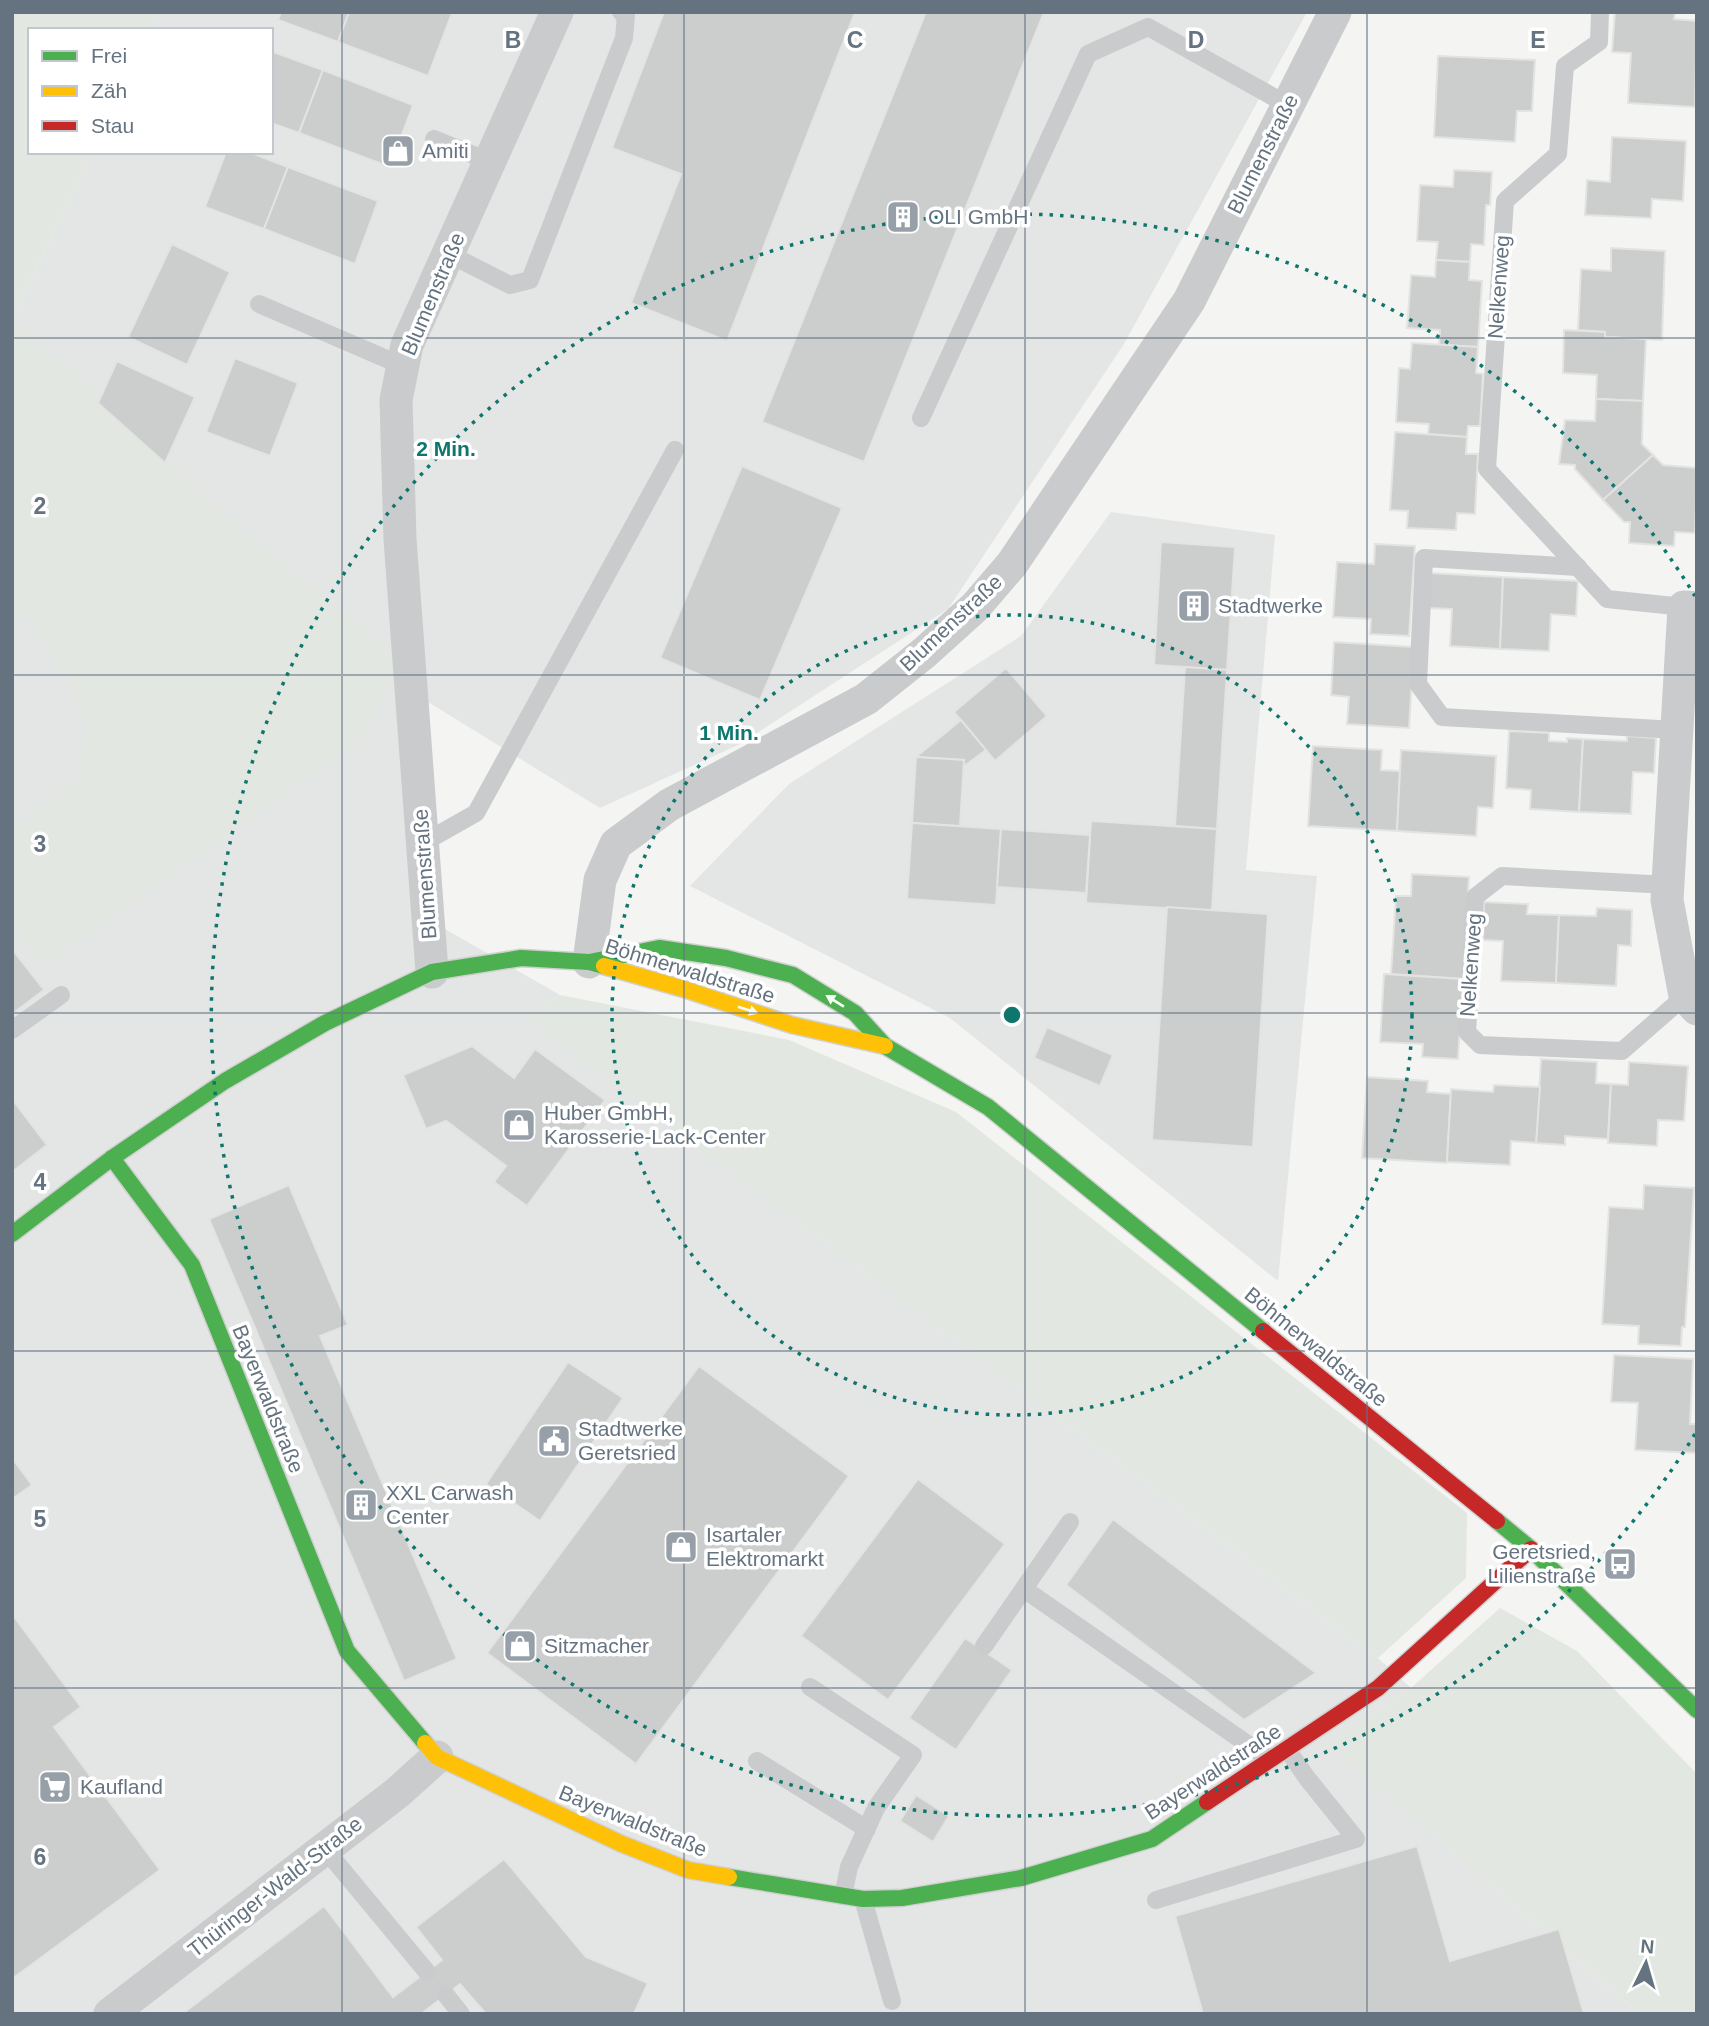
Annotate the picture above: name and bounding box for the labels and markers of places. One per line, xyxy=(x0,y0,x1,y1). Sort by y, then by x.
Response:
shop icon: Amiti xyxy=(379,132,417,170)
place label: Amiti xyxy=(422,139,469,162)
building icon: OLI GmbH xyxy=(884,198,922,236)
place label: OLI GmbH xyxy=(928,205,1028,228)
building icon: Stadtwerke xyxy=(1175,587,1213,625)
place label: Stadtwerke xyxy=(1218,594,1323,617)
centre of rings xyxy=(1000,1003,1024,1027)
place label: Huber GmbH, Karosserie-Lack-Center xyxy=(544,1101,766,1148)
shop icon: Huber GmbH, Karosserie-Lack-Center xyxy=(500,1106,538,1144)
place label: Stadtwerke Geretsried xyxy=(578,1417,683,1464)
public building icon: Stadtwerke Geretsried xyxy=(535,1422,573,1460)
place label: XXL Carwash Center xyxy=(386,1481,514,1528)
building icon: XXL Carwash Center xyxy=(342,1486,380,1524)
place label: Isartaler Elektromarkt xyxy=(706,1523,824,1570)
shop icon: Isartaler Elektromarkt xyxy=(662,1528,700,1566)
place label: Geretsried, Lilienstraße xyxy=(1487,1540,1596,1587)
bus stop icon: Geretsried, Lilienstraße xyxy=(1601,1545,1639,1583)
shop icon: Sitzmacher xyxy=(501,1627,539,1665)
place label: Sitzmacher xyxy=(544,1634,649,1657)
supermarket icon: Kaufland xyxy=(36,1768,74,1806)
place label: Kaufland xyxy=(80,1775,163,1798)

